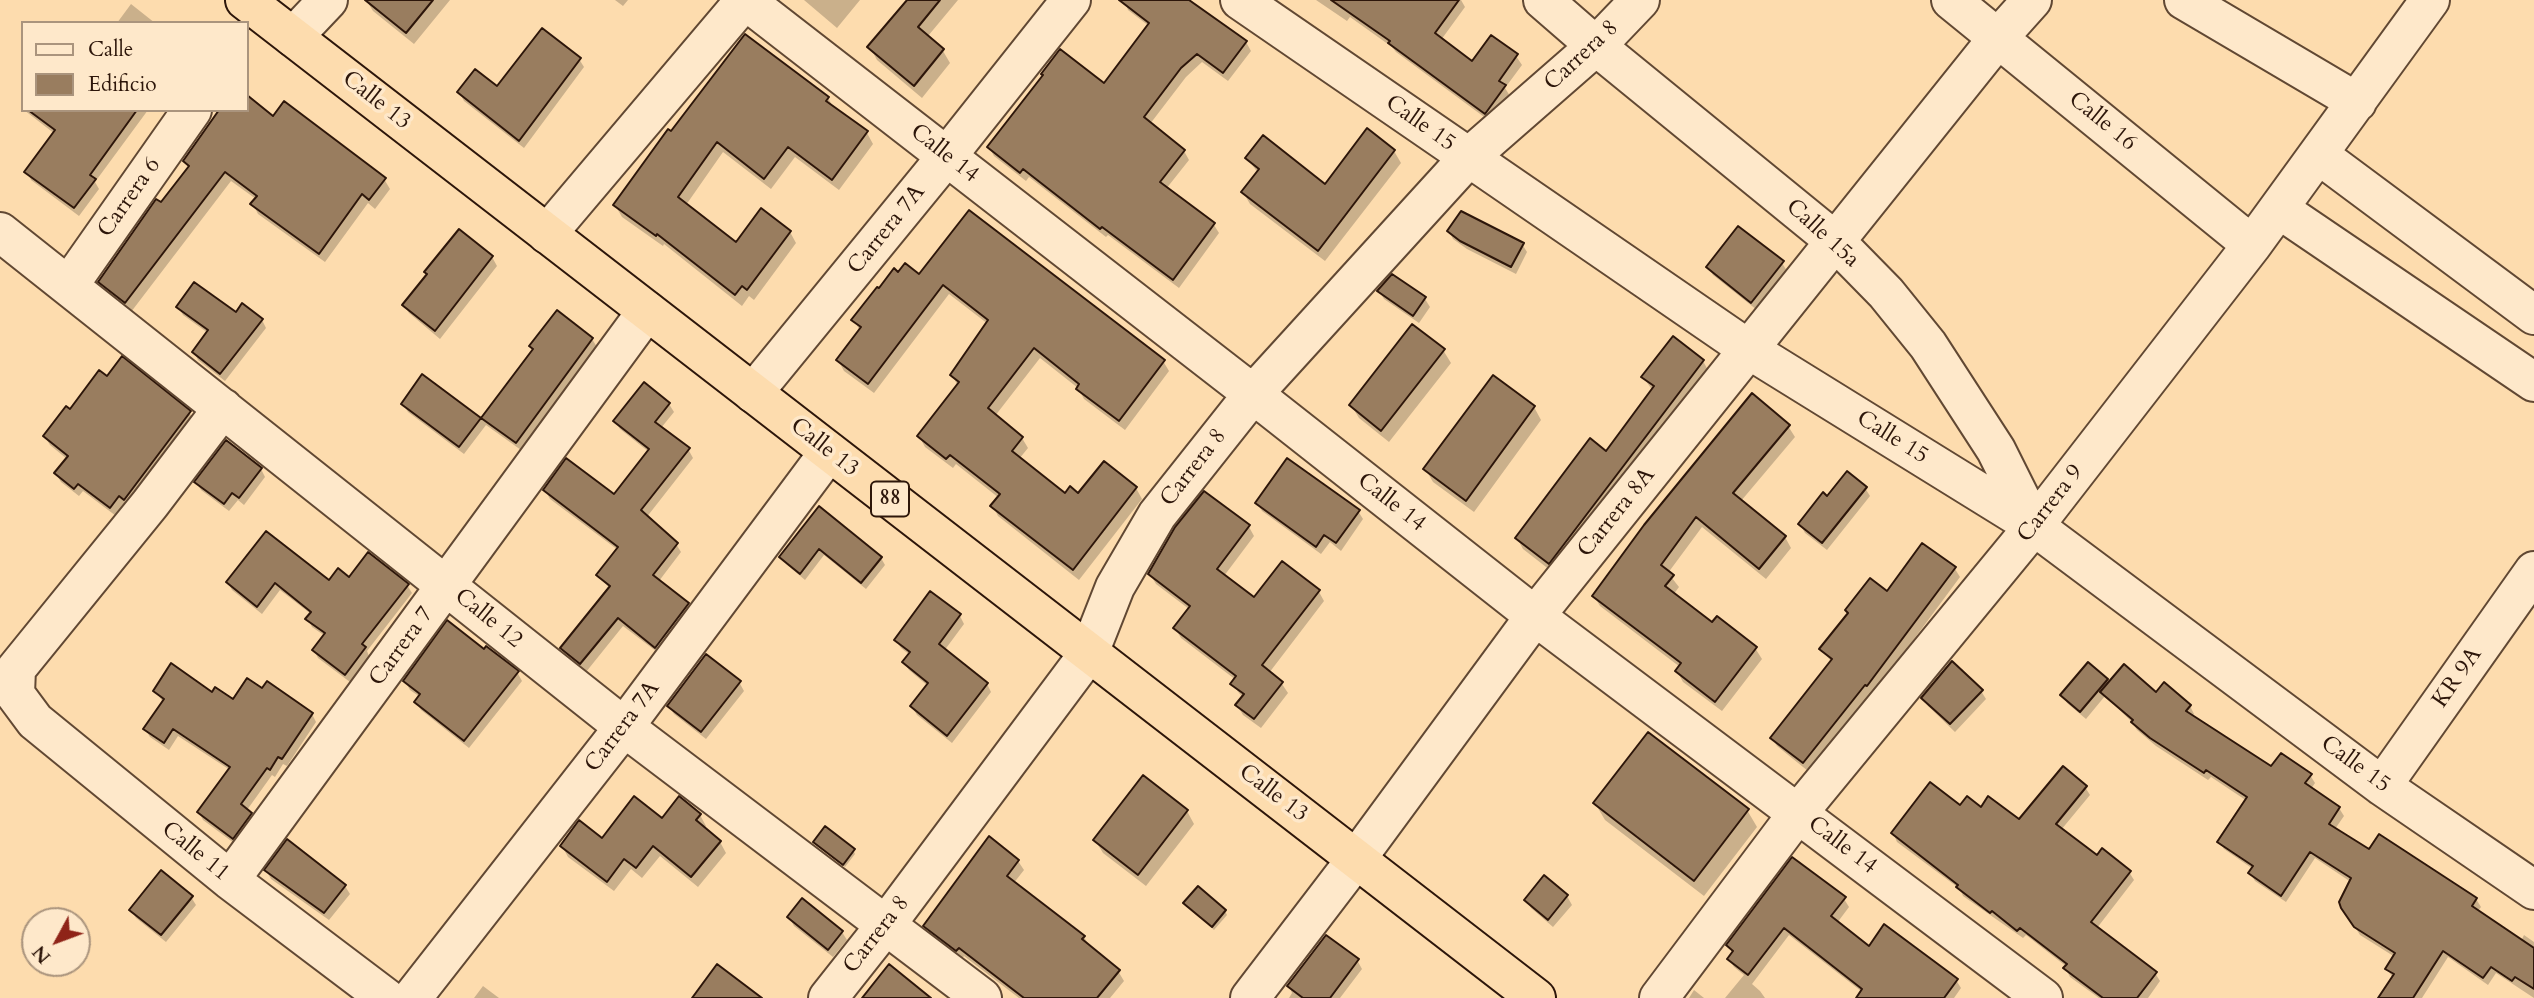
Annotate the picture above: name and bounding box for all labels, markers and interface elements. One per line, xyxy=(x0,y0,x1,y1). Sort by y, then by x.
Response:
street label: Carrera 8 xyxy=(1539,15,1625,97)
legend xyxy=(21,21,248,112)
text: Calle xyxy=(88,35,133,64)
street label: Calle 13 xyxy=(336,66,416,136)
text: Edificio xyxy=(88,70,157,99)
street label: Calle 16 xyxy=(2062,86,2142,158)
street label: Calle 15 xyxy=(1380,90,1460,158)
street label: Calle 14 xyxy=(904,119,984,189)
street label: Carrera 6 xyxy=(93,153,167,243)
street label: Carrera 7A xyxy=(842,180,932,280)
street label: Calle 15a xyxy=(1780,194,1864,274)
street label: Calle 15 xyxy=(1851,405,1933,471)
street label: Calle 13 xyxy=(784,413,864,483)
street label: Carrera 8 xyxy=(1155,424,1233,512)
street label: Carrera 9 xyxy=(2012,460,2090,548)
street label: Carrera 8A xyxy=(1572,463,1662,563)
street label: Calle 14 xyxy=(1351,468,1431,538)
road number: 88 xyxy=(871,482,909,516)
street label: Calle 12 xyxy=(448,583,528,655)
street label: Carrera 7 xyxy=(364,602,440,692)
street label: KR 9A xyxy=(2427,642,2489,714)
street label: Carrera 7A xyxy=(580,676,666,778)
street label: Calle 15 xyxy=(2315,730,2395,800)
street label: Calle 13 xyxy=(1233,759,1313,829)
street label: Calle 14 xyxy=(1802,811,1882,881)
street label: Calle 11 xyxy=(155,816,235,888)
street label: Carrera 8 xyxy=(838,891,916,979)
north arrow xyxy=(21,907,91,977)
text: N xyxy=(26,940,57,969)

